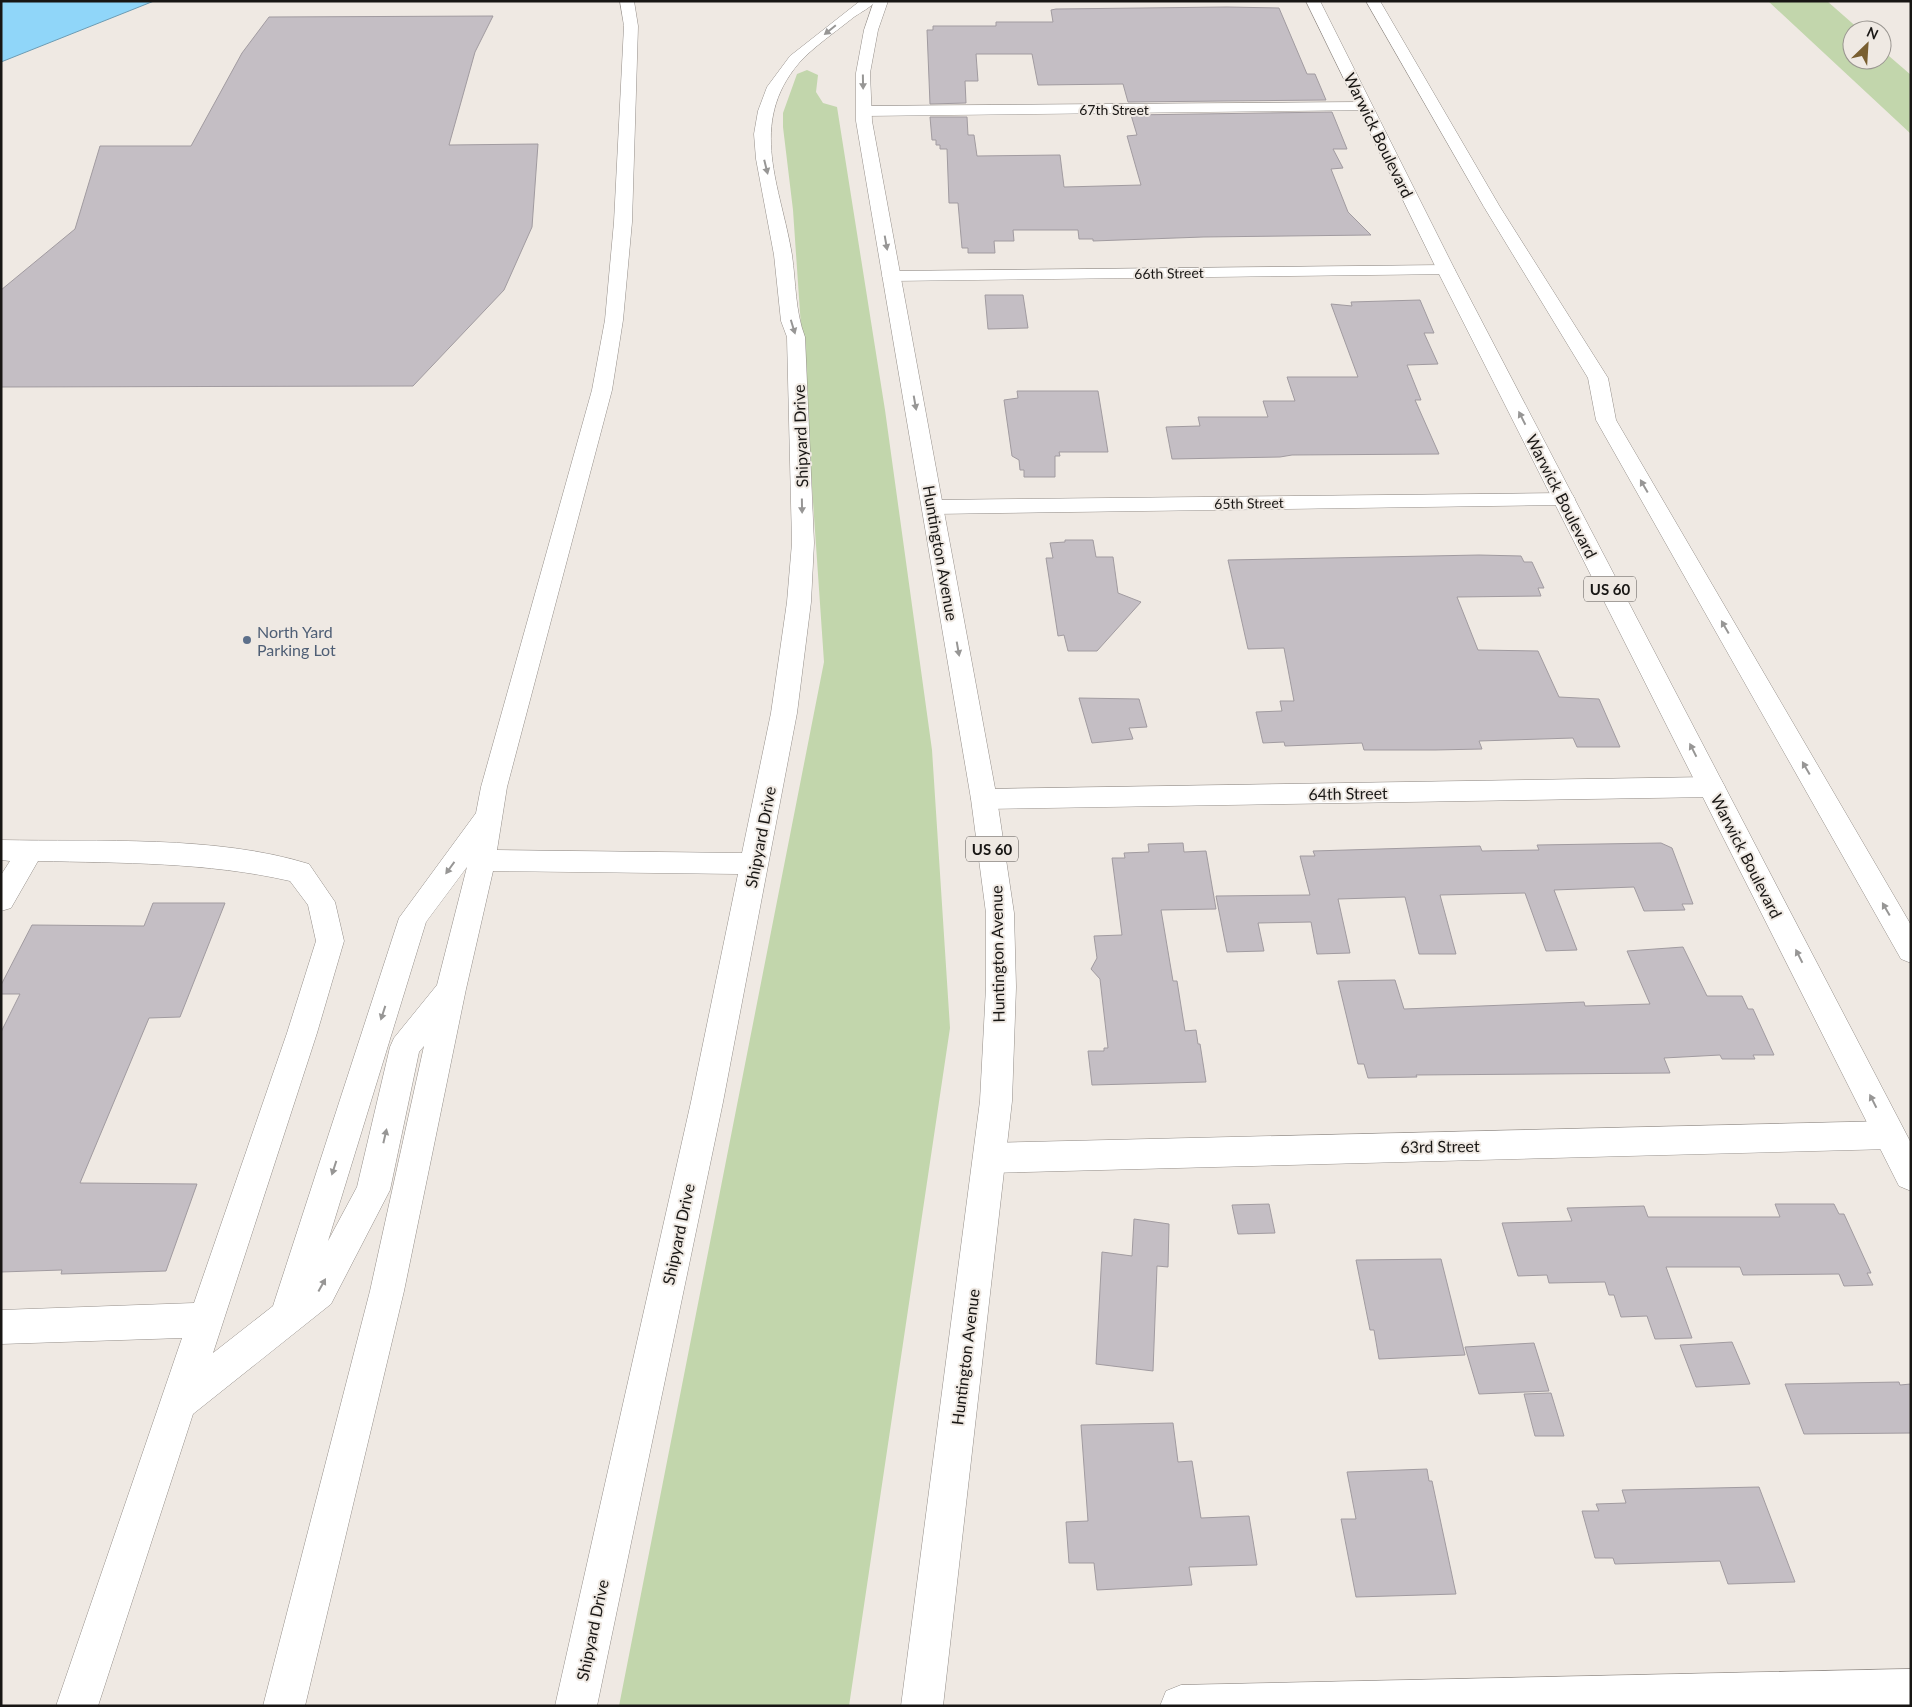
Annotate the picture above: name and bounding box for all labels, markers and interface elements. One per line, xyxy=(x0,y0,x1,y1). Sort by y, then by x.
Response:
north arrow xyxy=(1842,20,1892,70)
text: N xyxy=(1864,23,1881,43)
one-way arrow xyxy=(824,24,836,35)
street label: Warwick Boulevard xyxy=(1341,69,1417,201)
one-way arrow xyxy=(859,75,867,91)
street label: 67th Street xyxy=(1079,101,1149,118)
one-way arrow xyxy=(762,159,770,174)
one-way arrow xyxy=(882,235,890,251)
street label: 66th Street xyxy=(1134,264,1204,282)
one-way arrow xyxy=(789,320,797,335)
street label: Shipyard Drive xyxy=(789,384,811,488)
one-way arrow xyxy=(911,395,919,411)
one-way arrow xyxy=(1518,411,1526,426)
street label: Warwick Boulevard xyxy=(1523,431,1601,561)
one-way arrow xyxy=(1640,478,1648,493)
street label: Huntington Avenue xyxy=(920,484,962,622)
street label: 65th Street xyxy=(1214,494,1284,512)
one-way arrow xyxy=(798,499,806,515)
road number: US 60 xyxy=(1584,576,1636,602)
one-way arrow xyxy=(1721,619,1729,634)
place label: North Yard Parking Lot xyxy=(257,622,336,659)
marker: North Yard Parking Lot xyxy=(241,634,253,646)
one-way arrow xyxy=(955,642,963,658)
one-way arrow xyxy=(1689,742,1697,757)
one-way arrow xyxy=(1801,761,1810,774)
street label: 64th Street xyxy=(1308,783,1388,803)
street label: Shipyard Drive xyxy=(741,785,779,889)
street label: Warwick Boulevard xyxy=(1708,791,1786,921)
road number: US 60 xyxy=(966,836,1018,862)
one-way arrow xyxy=(445,861,455,875)
street label: Huntington Avenue xyxy=(986,885,1008,1023)
one-way arrow xyxy=(1882,902,1891,915)
one-way arrow xyxy=(1795,949,1803,964)
one-way arrow xyxy=(379,1006,386,1021)
one-way arrow xyxy=(1869,1094,1877,1108)
one-way arrow xyxy=(381,1129,389,1144)
street label: 63rd Street xyxy=(1400,1136,1480,1156)
one-way arrow xyxy=(329,1161,337,1176)
street label: Shipyard Drive xyxy=(658,1182,698,1286)
one-way arrow xyxy=(318,1277,326,1292)
street label: Huntington Avenue xyxy=(947,1288,983,1426)
street label: Shipyard Drive xyxy=(572,1578,612,1682)

